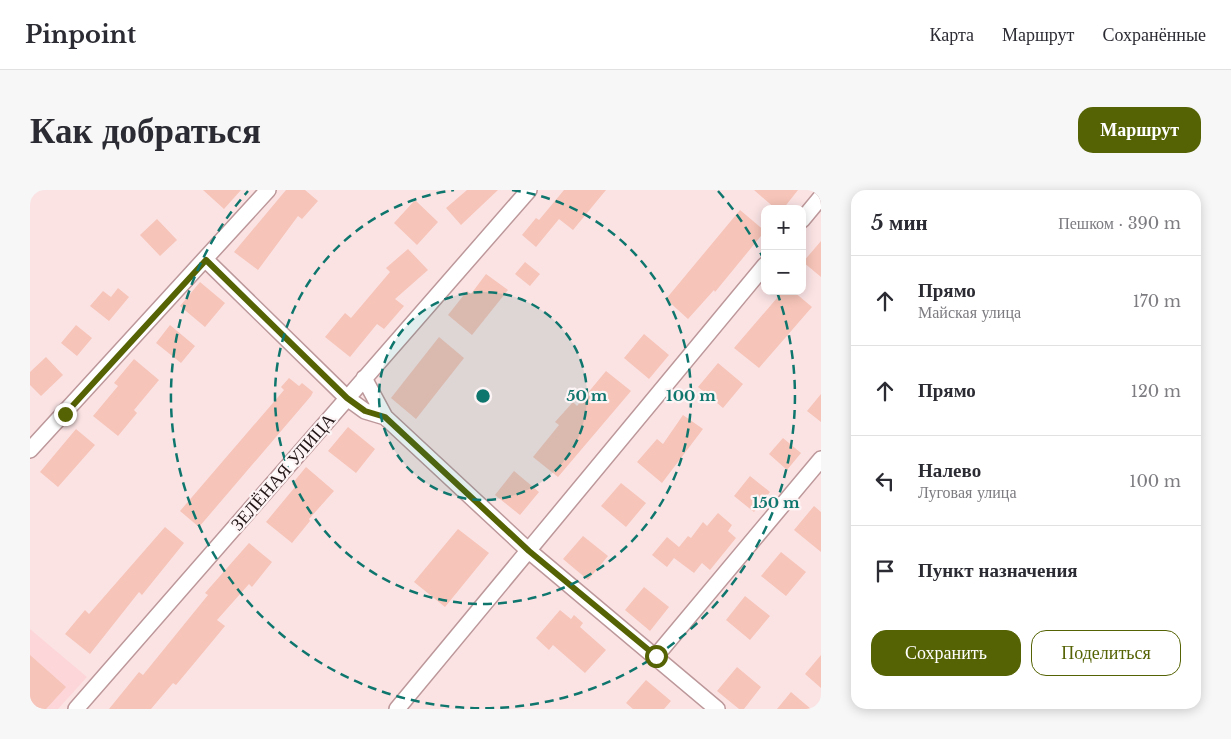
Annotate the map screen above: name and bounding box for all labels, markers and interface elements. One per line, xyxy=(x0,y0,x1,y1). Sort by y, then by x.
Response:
text: Pinpoint xyxy=(25,20,136,49)
text: Карта xyxy=(929,24,974,46)
text: Маршрут xyxy=(1002,24,1074,46)
text: Сохранённые xyxy=(1102,24,1206,46)
button: Маршрут xyxy=(1078,107,1201,153)
text: Как добраться xyxy=(30,109,261,152)
map controls xyxy=(761,205,806,295)
button: + xyxy=(761,205,806,250)
text: 5 мин xyxy=(871,210,928,236)
text: Пешком · 390 m xyxy=(1058,213,1181,233)
button: − xyxy=(761,250,806,295)
text: Прямо xyxy=(918,279,976,302)
icon: ahead xyxy=(871,287,899,315)
text: 170 m xyxy=(1133,291,1181,311)
text: Майская улица xyxy=(918,302,1021,322)
icon: ahead xyxy=(871,377,899,405)
text: Прямо xyxy=(918,379,976,402)
text: 120 m xyxy=(1131,381,1181,401)
text: 50 m xyxy=(567,386,608,405)
text: 100 m xyxy=(666,386,716,405)
centre of rings xyxy=(474,387,492,405)
route end xyxy=(54,403,77,426)
street label: ЗЕЛЁНАЯ УЛИЦА xyxy=(226,409,340,535)
text: Налево xyxy=(918,459,981,482)
icon: left xyxy=(871,467,899,495)
text: 100 m xyxy=(1129,471,1181,491)
text: Луговая улица xyxy=(918,482,1017,502)
text: 150 m xyxy=(752,493,800,512)
icon: arrive xyxy=(871,557,899,585)
text: Пункт назначения xyxy=(918,559,1078,582)
button: Сохранить xyxy=(871,630,1021,676)
button: Поделиться xyxy=(1031,630,1181,676)
route start xyxy=(645,645,668,668)

